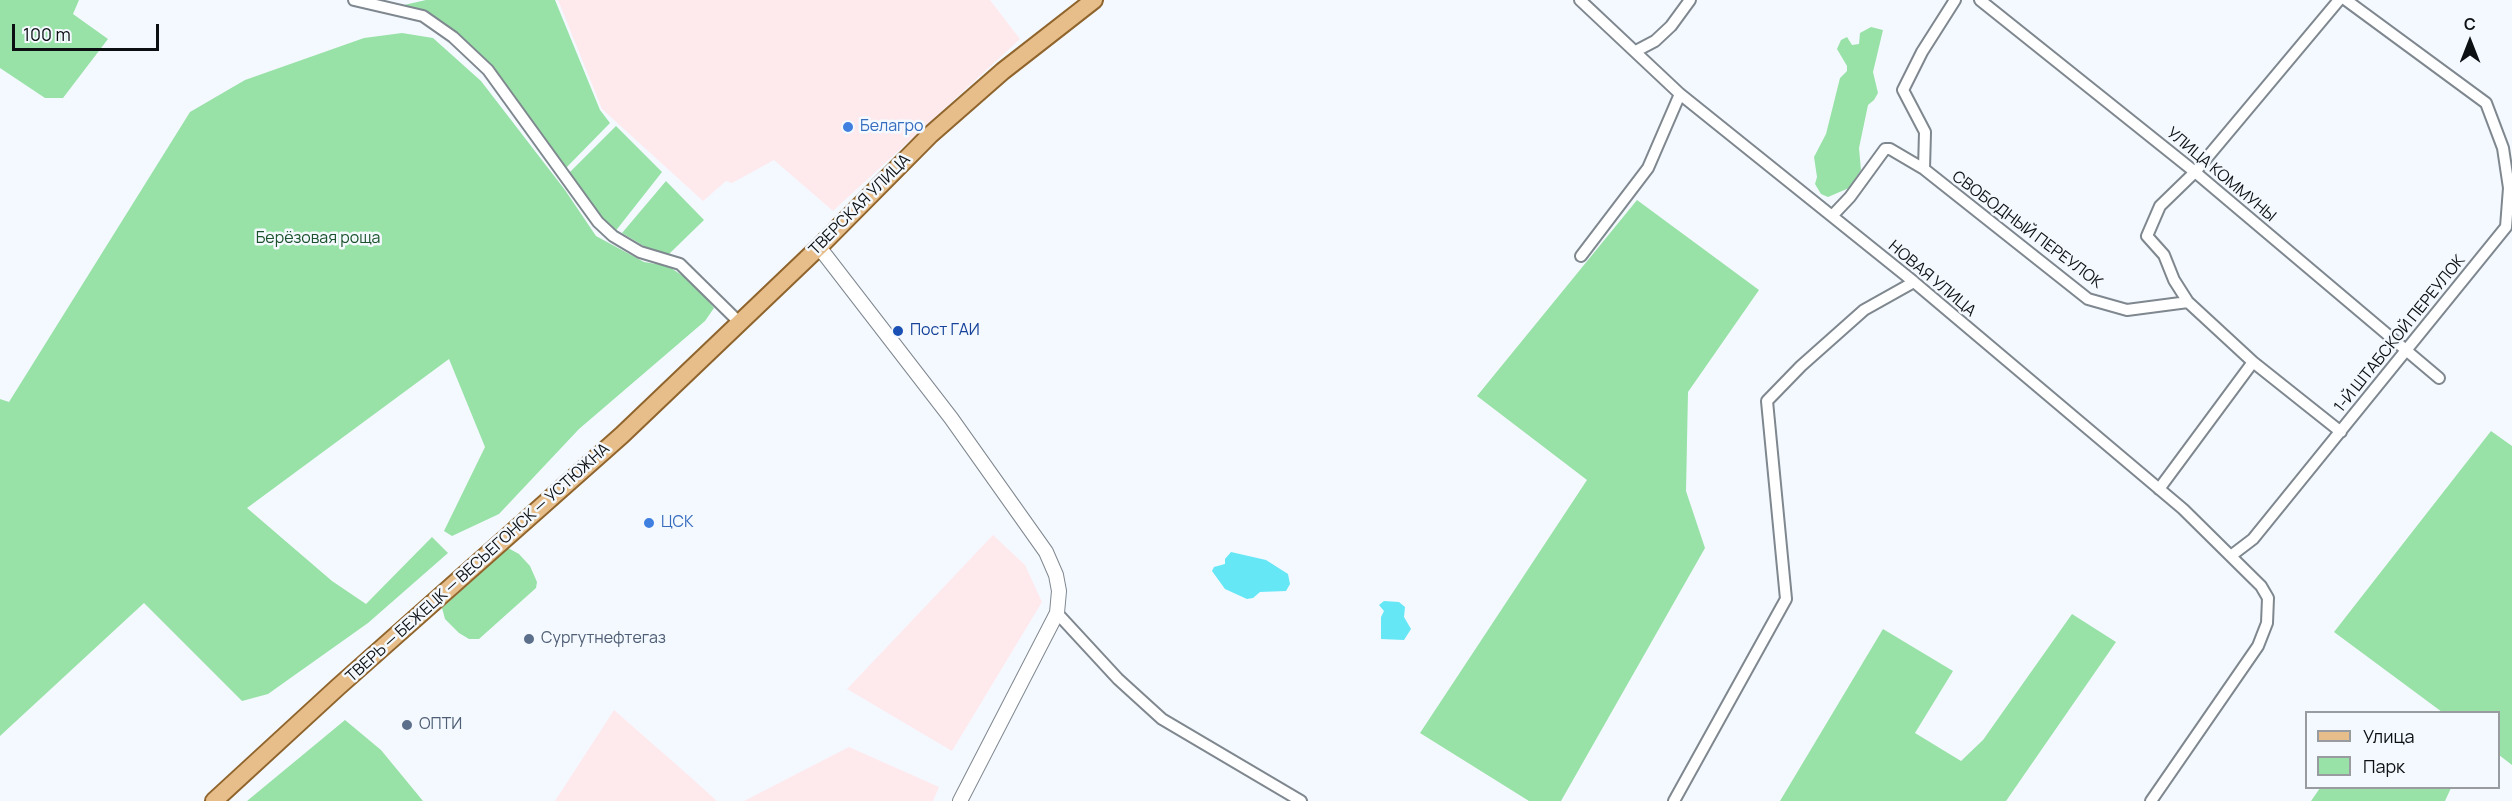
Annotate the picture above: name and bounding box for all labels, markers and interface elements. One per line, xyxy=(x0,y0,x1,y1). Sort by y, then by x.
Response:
scale bar xyxy=(15,12,162,50)
north arrow xyxy=(2440,12,2500,72)
text: С xyxy=(2464,13,2476,35)
text: 100 m xyxy=(23,22,71,46)
place label: Белагро xyxy=(860,117,923,137)
marker: Белагро xyxy=(841,120,855,134)
street label: УЛИЦА КОММУНЫ xyxy=(2162,124,2280,226)
street label: ТВЕРСКАЯ УЛИЦА xyxy=(805,150,915,260)
street label: СВОБОДНЫЙ ПЕРЕУЛОК xyxy=(1948,167,2106,293)
park label: Берёзовая роща xyxy=(256,229,380,249)
street label: НОВАЯ УЛИЦА xyxy=(1884,237,1980,321)
street label: 1-Й ШТАБСКОЙ ПЕРЕУЛОК xyxy=(2331,251,2469,417)
place label: Пост ГАИ xyxy=(910,321,980,341)
marker: Пост ГАИ xyxy=(891,324,905,338)
street label: ТВЕРЬ — БЕЖЕЦК — ВЕСЬЕГОНСК — УСТЮЖНА xyxy=(342,439,614,687)
place label: ЦСК xyxy=(661,513,693,533)
marker: ЦСК xyxy=(642,516,656,530)
place label: Сургутнефтегаз xyxy=(541,629,666,649)
marker: Сургутнефтегаз xyxy=(522,632,536,646)
legend xyxy=(2305,711,2500,789)
place label: ОПТИ xyxy=(419,715,462,735)
marker: ОПТИ xyxy=(400,718,414,732)
text: Улица xyxy=(2363,724,2415,748)
text: Парк xyxy=(2363,754,2405,778)

